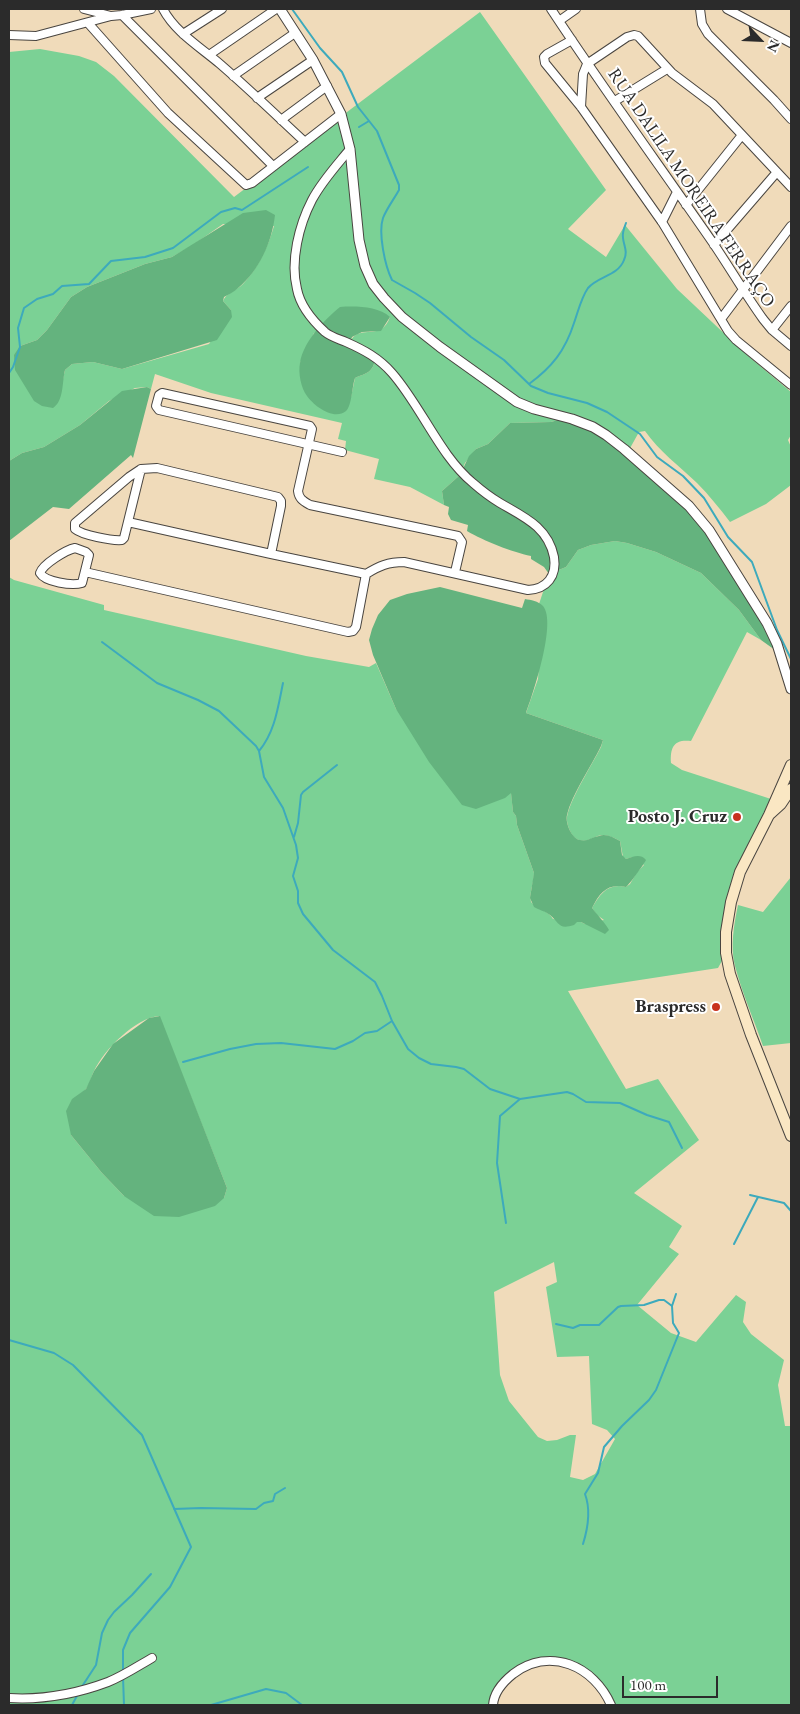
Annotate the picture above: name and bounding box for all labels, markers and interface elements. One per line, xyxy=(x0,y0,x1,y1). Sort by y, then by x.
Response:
north arrow xyxy=(735,15,785,65)
text: N xyxy=(763,37,784,55)
street label: RUA DALILA MOREIRA FERRAÇO xyxy=(603,64,779,312)
place label: Posto J. Cruz xyxy=(628,806,727,828)
marker: Posto J. Cruz xyxy=(731,811,743,823)
place label: Braspress xyxy=(635,996,706,1018)
marker: Braspress xyxy=(710,1001,722,1013)
scale bar xyxy=(625,1666,721,1698)
text: 100 m xyxy=(630,1675,666,1694)

